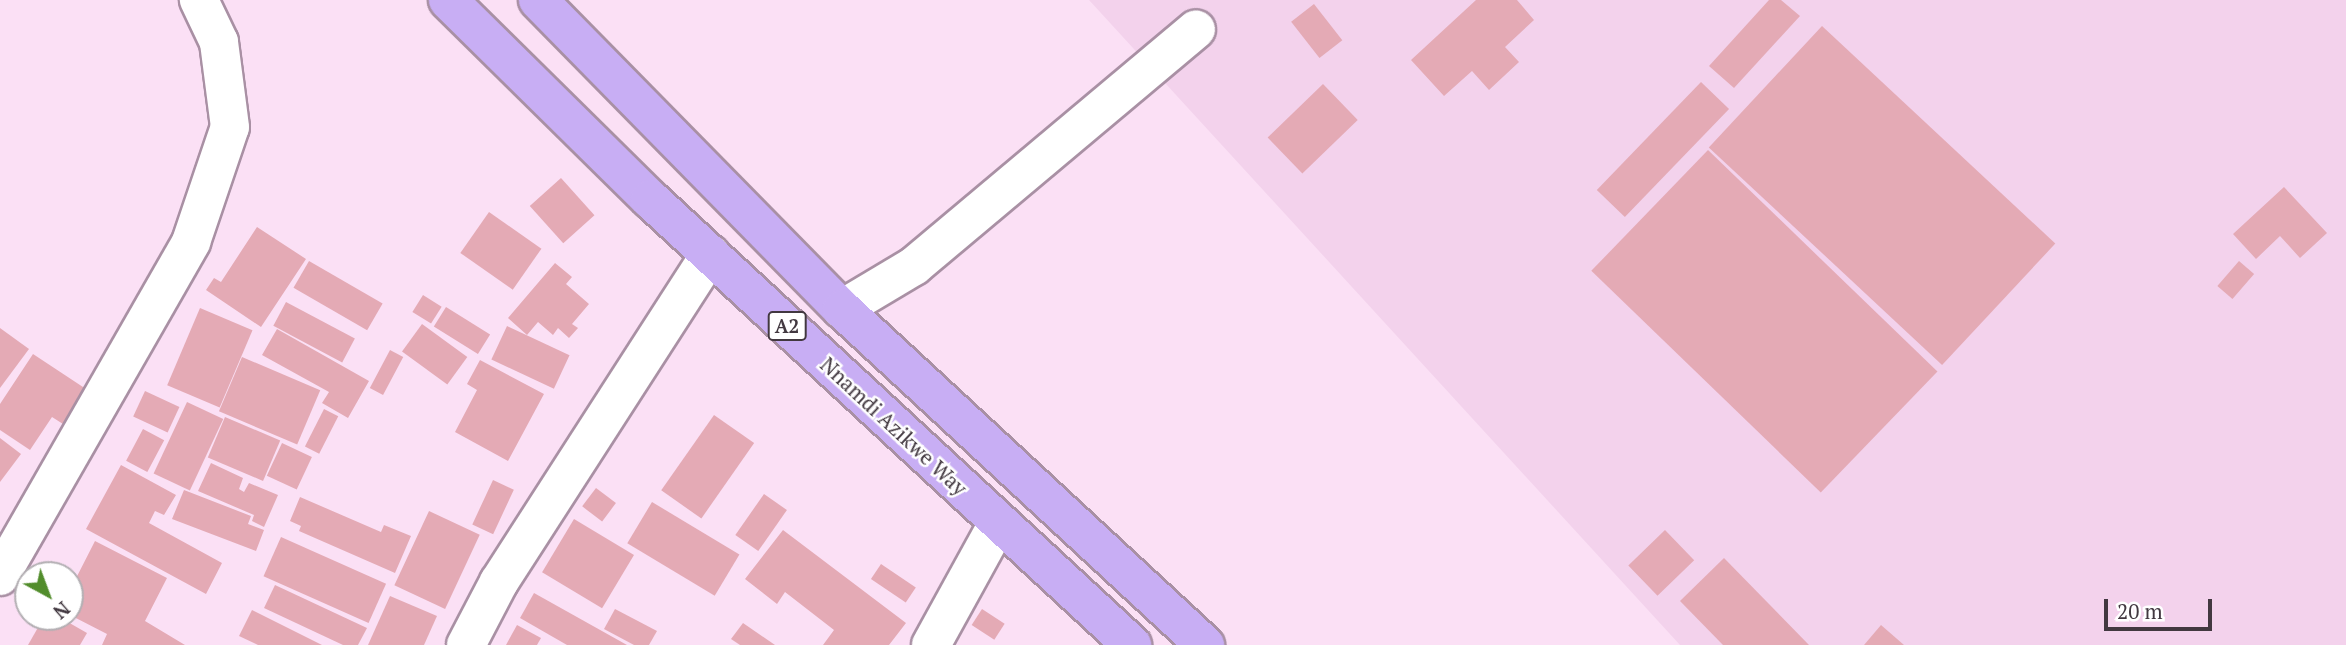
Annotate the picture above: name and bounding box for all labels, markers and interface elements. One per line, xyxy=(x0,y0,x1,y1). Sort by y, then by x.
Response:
road number: A2 xyxy=(766,310,808,342)
street label: Nnamdi Azikwe Way xyxy=(815,351,973,501)
north arrow xyxy=(14,561,84,631)
scale bar xyxy=(2108,586,2216,630)
text: N xyxy=(48,597,75,625)
text: 20 m xyxy=(2117,597,2163,625)

